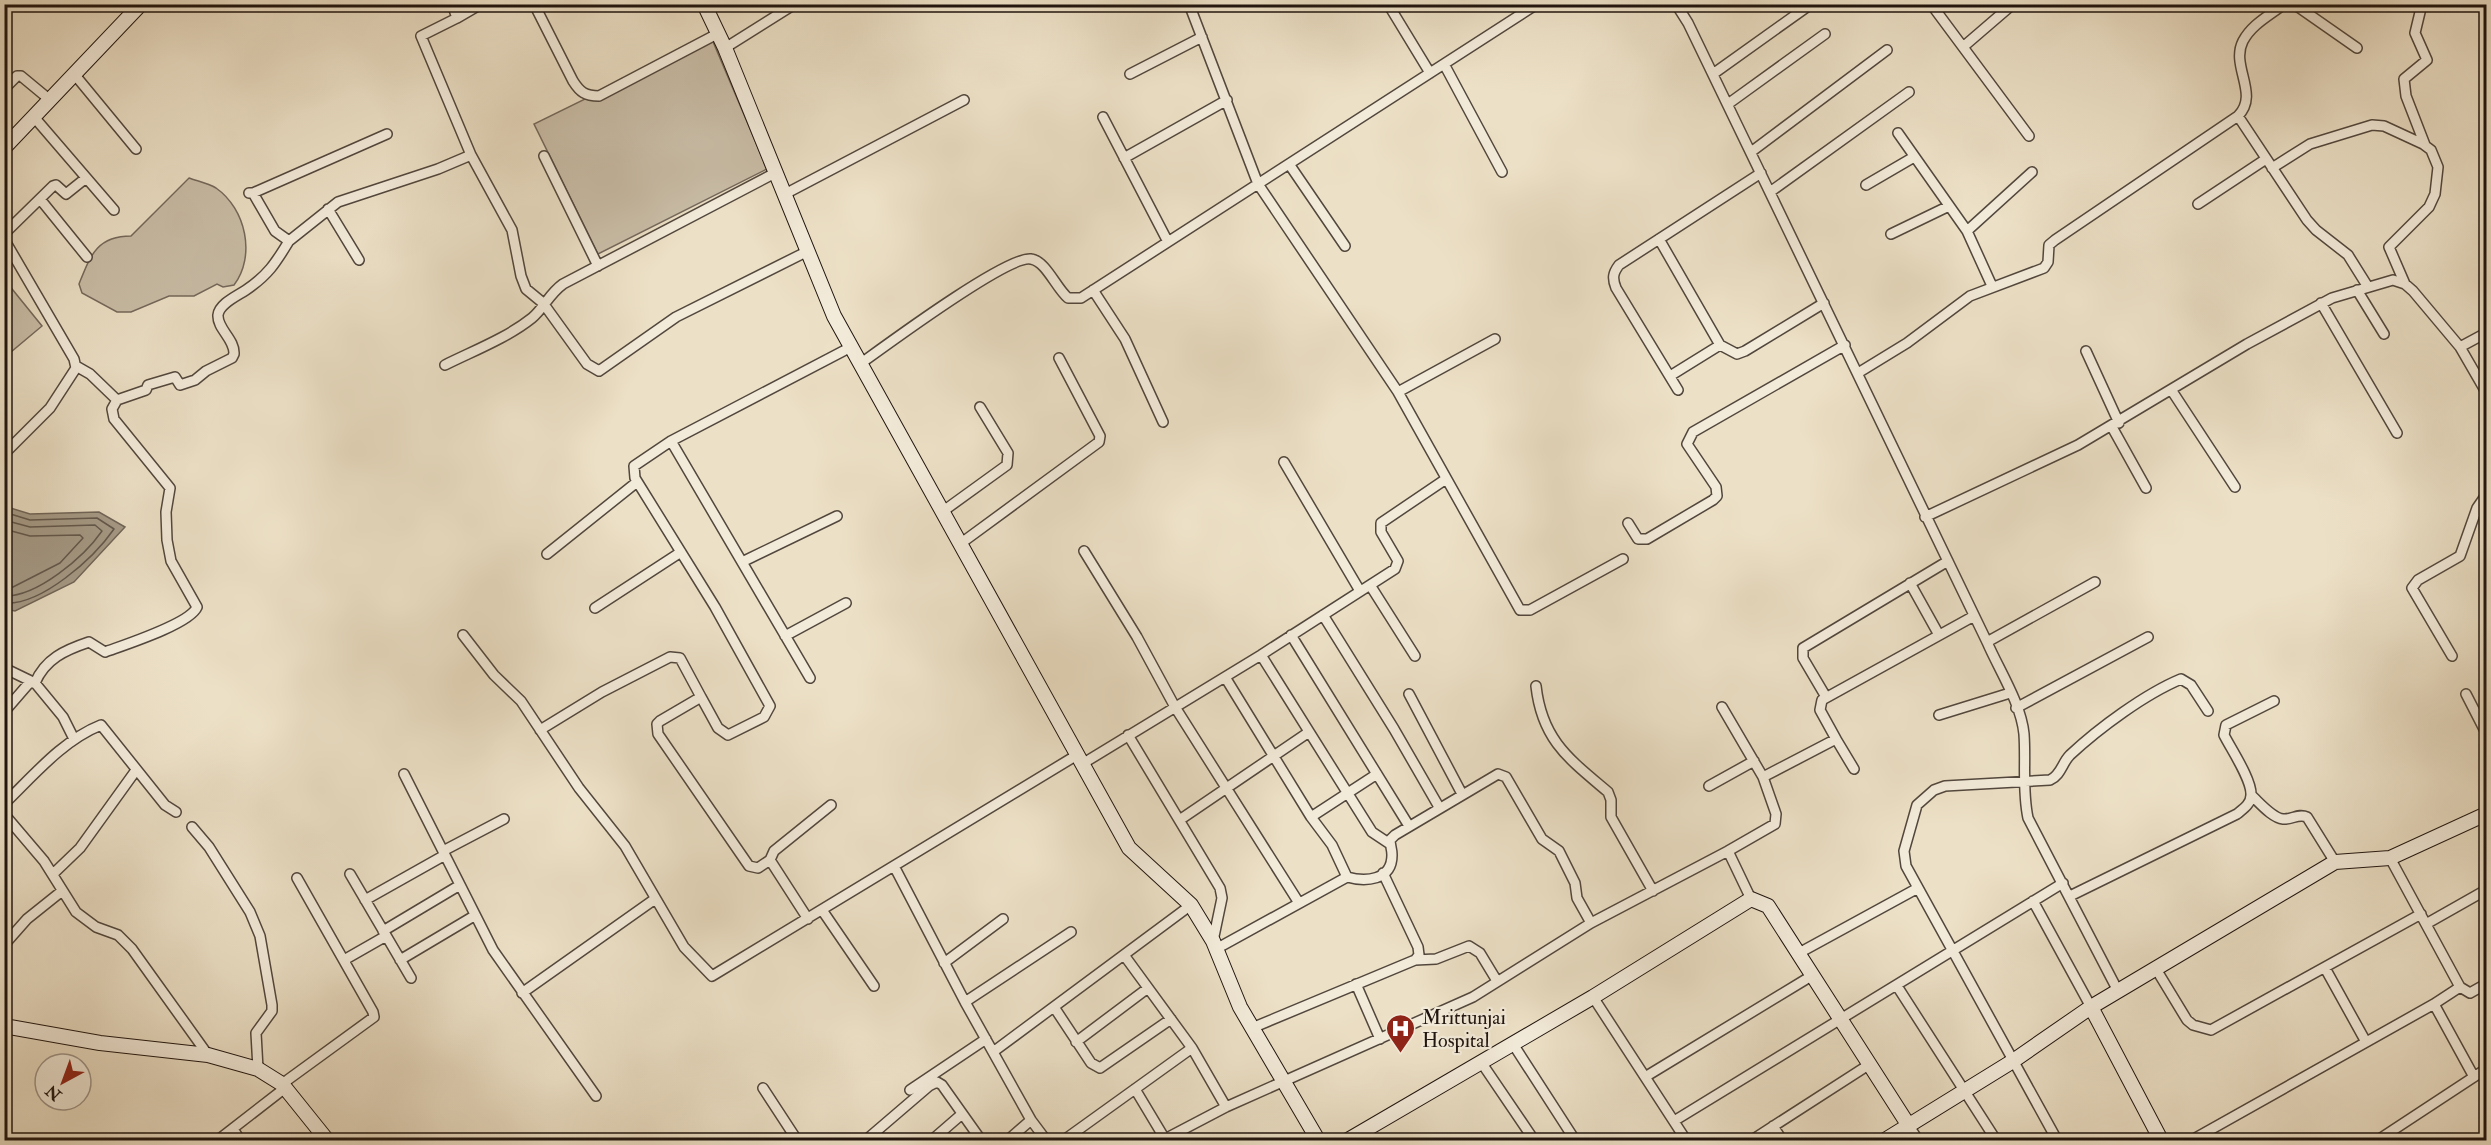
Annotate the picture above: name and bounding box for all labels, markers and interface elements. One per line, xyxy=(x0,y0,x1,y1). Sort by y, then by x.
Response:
place label: Mrittunjai Hospital xyxy=(1422,1005,1506,1054)
hospital icon: Mrittunjai Hospital xyxy=(1385,1012,1417,1054)
north arrow xyxy=(33,1052,93,1112)
text: N xyxy=(41,1080,67,1105)

